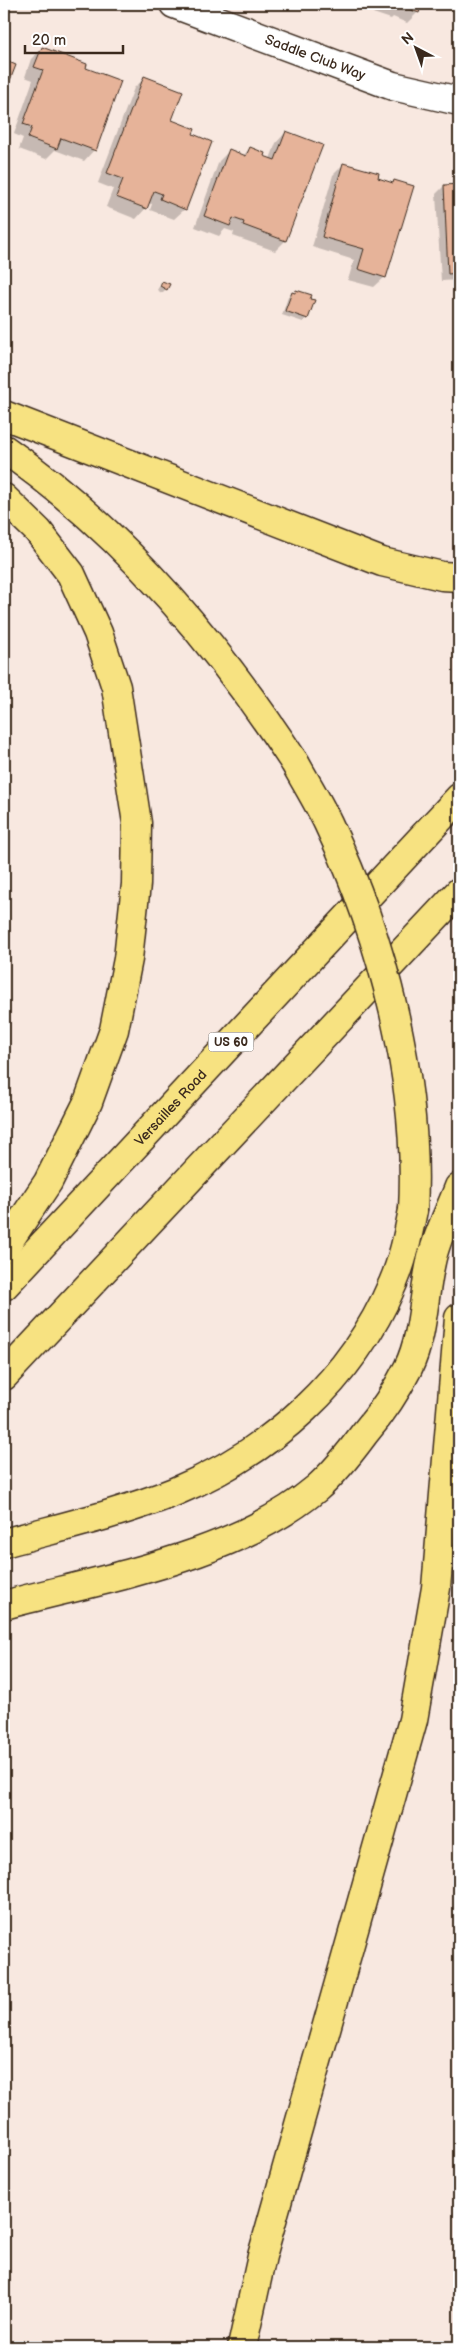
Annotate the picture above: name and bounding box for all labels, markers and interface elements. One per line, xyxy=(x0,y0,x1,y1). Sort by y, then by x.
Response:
scale bar xyxy=(25,22,122,54)
north arrow xyxy=(390,22,440,72)
text: N xyxy=(398,29,417,48)
text: 20 m xyxy=(32,31,66,50)
street label: Saddle Club Way xyxy=(263,31,368,84)
road number: US 60 xyxy=(208,1032,254,1052)
street label: Versailles Road xyxy=(131,1066,210,1150)

